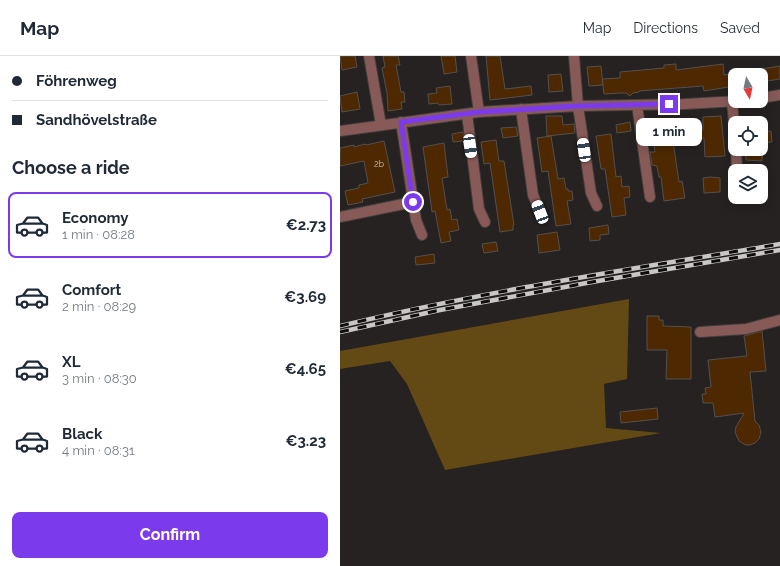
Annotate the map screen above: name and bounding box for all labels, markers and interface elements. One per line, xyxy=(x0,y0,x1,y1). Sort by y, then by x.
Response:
text: Map xyxy=(20,17,59,39)
text: Map xyxy=(583,20,611,36)
text: Directions xyxy=(633,20,698,36)
text: Saved xyxy=(720,20,760,36)
north arrow xyxy=(728,68,768,108)
map controls xyxy=(728,68,768,204)
text: Föhrenweg xyxy=(36,72,117,90)
route end xyxy=(660,95,678,113)
text: Sandhövelstraße xyxy=(36,111,157,129)
button: locate xyxy=(728,116,768,156)
callout: 1 min xyxy=(636,118,702,146)
text: 1 min xyxy=(653,124,685,139)
car xyxy=(462,133,478,159)
car xyxy=(576,137,592,163)
text: Choose a ride xyxy=(12,157,130,178)
house number: 2b xyxy=(374,159,385,169)
button: layers xyxy=(728,164,768,204)
route start xyxy=(404,193,422,211)
car xyxy=(530,199,550,225)
icon: car xyxy=(14,207,50,243)
text: Economy xyxy=(62,209,129,227)
text: €2.73 xyxy=(286,216,326,234)
text: 1 min · 08:28 xyxy=(62,227,135,242)
icon: car xyxy=(14,279,50,315)
text: Comfort xyxy=(62,281,121,299)
text: €3.69 xyxy=(284,288,326,306)
text: 2 min · 08:29 xyxy=(62,299,136,314)
icon: car xyxy=(14,351,50,387)
text: XL xyxy=(62,353,80,371)
text: €4.65 xyxy=(285,360,326,378)
text: 3 min · 08:30 xyxy=(62,371,137,386)
icon: car xyxy=(14,423,50,459)
text: Black xyxy=(62,425,102,443)
text: €3.23 xyxy=(285,432,326,450)
text: 4 min · 08:31 xyxy=(62,443,134,458)
button: Confirm xyxy=(12,512,328,558)

